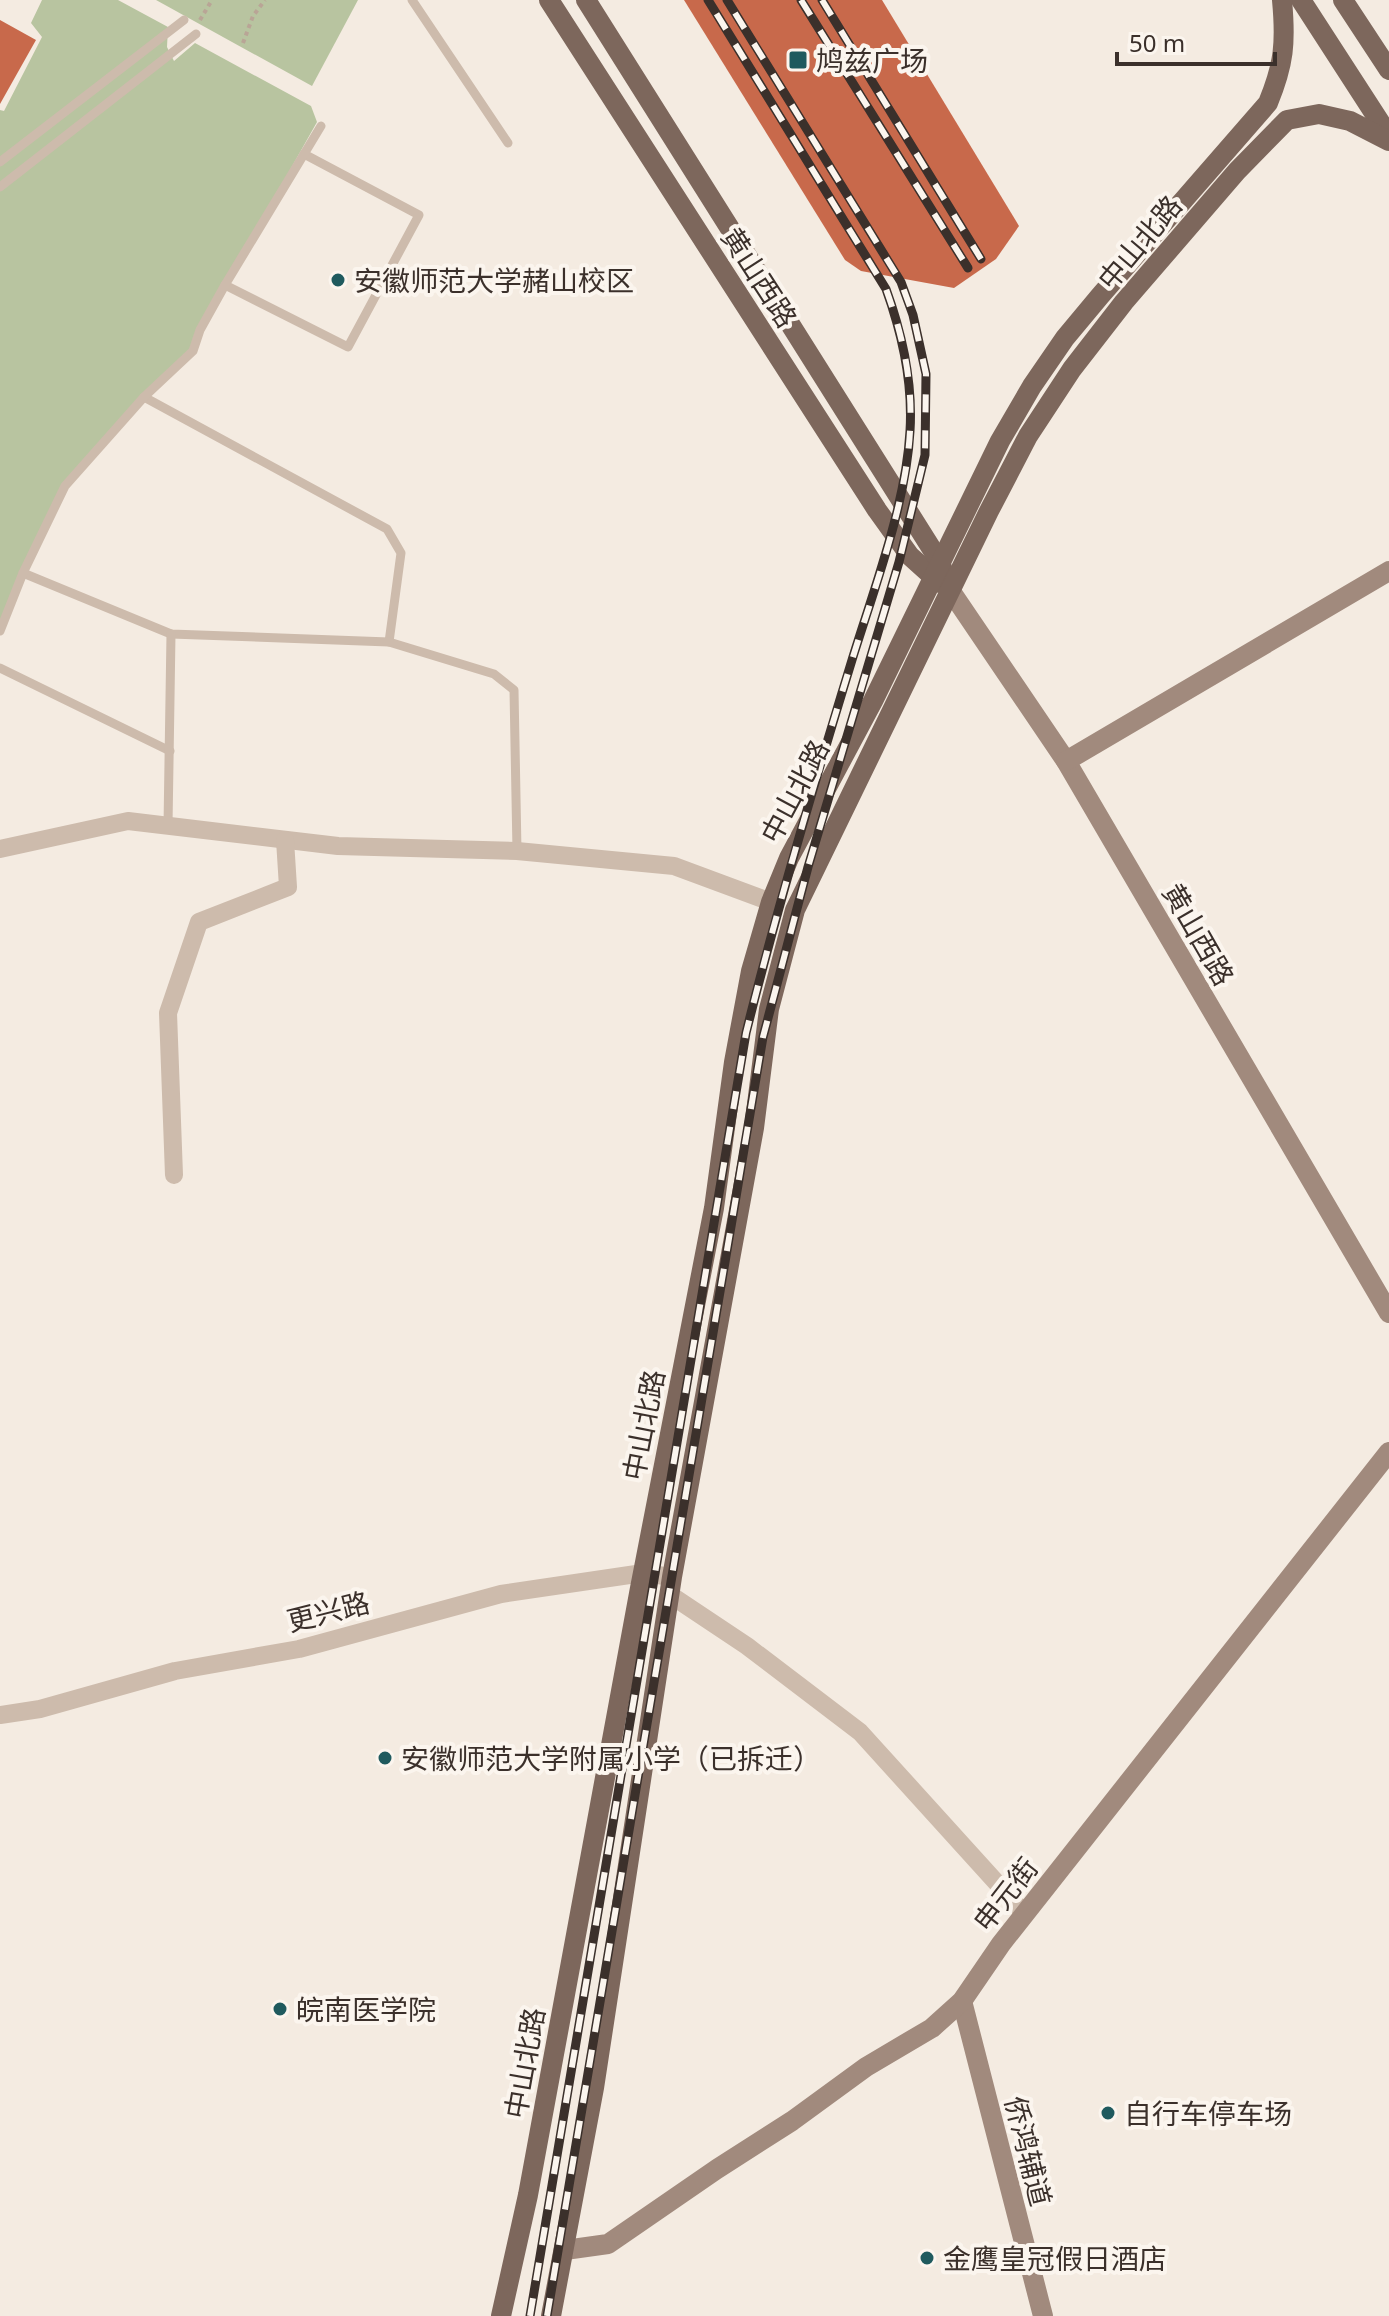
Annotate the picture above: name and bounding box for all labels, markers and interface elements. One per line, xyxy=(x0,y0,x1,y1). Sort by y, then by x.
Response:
scale bar xyxy=(1117,16,1275,66)
text: 50 m xyxy=(1129,26,1185,59)
place label: 鸠兹广场 xyxy=(816,41,928,79)
marker: 鸠兹广场 xyxy=(787,49,809,71)
street label: 中山北路 xyxy=(1088,187,1190,297)
street label: 黄山西路 xyxy=(714,220,806,334)
place label: 安徽师范大学赭山校区 xyxy=(354,261,634,299)
marker: 安徽师范大学赭山校区 xyxy=(329,271,347,289)
street label: 中山北路 xyxy=(751,733,837,849)
street label: 黄山西路 xyxy=(1155,876,1243,992)
street label: 中山北路 xyxy=(614,1366,672,1484)
street label: 更兴路 xyxy=(283,1582,373,1640)
place label: 安徽师范大学附属小学（已拆迁） xyxy=(401,1739,821,1777)
marker: 安徽师范大学附属小学（已拆迁） xyxy=(376,1749,394,1767)
street label: 申元街 xyxy=(964,1849,1046,1939)
place label: 皖南医学院 xyxy=(296,1990,436,2028)
marker: 皖南医学院 xyxy=(271,2000,289,2018)
street label: 中山北路 xyxy=(496,2005,552,2121)
street label: 侨鸿辅道 xyxy=(997,2092,1061,2210)
place label: 自行车停车场 xyxy=(1124,2094,1292,2132)
marker: 自行车停车场 xyxy=(1099,2104,1117,2122)
place label: 金鹰皇冠假日酒店 xyxy=(943,2239,1167,2277)
marker: 金鹰皇冠假日酒店 xyxy=(918,2249,936,2267)

